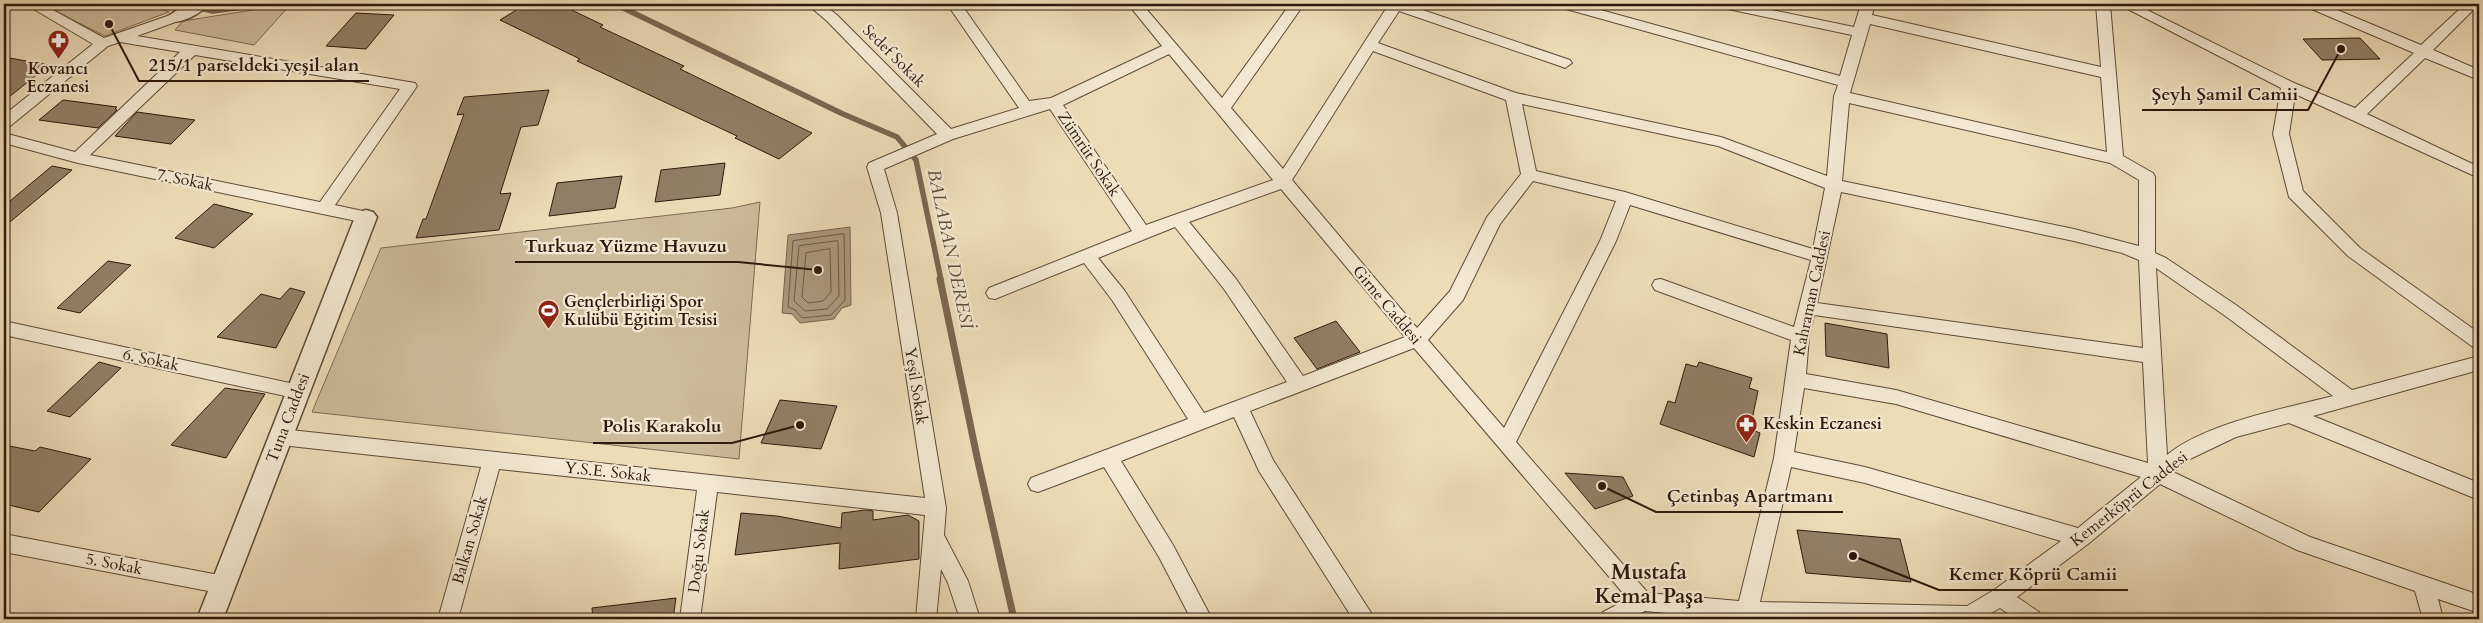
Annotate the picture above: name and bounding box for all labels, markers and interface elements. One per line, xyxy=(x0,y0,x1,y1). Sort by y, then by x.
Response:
street label: Sedef Sokak xyxy=(858,20,931,93)
pharmacy icon: Kovancı Eczanesi xyxy=(46,28,70,59)
callout: 215/1 parseldeki yeşil alan xyxy=(139,48,369,81)
text: 215/1 parseldeki yeşil alan xyxy=(149,53,360,78)
place label: Kovancı Eczanesi xyxy=(27,58,89,98)
callout: Şeyh Şamil Camii xyxy=(2142,77,2308,110)
text: Şeyh Şamil Camii xyxy=(2152,82,2298,107)
street label: Zümrüt Sokak xyxy=(1052,107,1126,201)
street label: 7. Sokak xyxy=(155,163,216,197)
water label: BALABAN DERESİ xyxy=(921,167,980,333)
street label: Kahraman Caddesi xyxy=(1788,228,1836,358)
callout: Turkuaz Yüzme Havuzu xyxy=(515,229,738,262)
text: Turkuaz Yüzme Havuzu xyxy=(525,234,728,259)
street label: Girne Caddesi xyxy=(1347,261,1427,350)
place label: Gençlerbirliği Spor Kulübü Eğitim Tesisi xyxy=(564,291,718,331)
sports icon: Gençlerbirliği Spor Kulübü Eğitim Tesisi xyxy=(536,299,560,330)
street label: 6. Sokak xyxy=(121,343,182,377)
street label: Yeşil Sokak xyxy=(899,346,933,427)
street label: Tuna Caddesi xyxy=(261,370,315,466)
callout: Polis Karakolu xyxy=(593,410,732,443)
pharmacy icon: Keskin Eczanesi xyxy=(1735,412,1759,443)
place label: Keskin Eczanesi xyxy=(1763,413,1882,435)
text: Polis Karakolu xyxy=(602,414,722,439)
street label: Kemerköprü Caddesi xyxy=(2066,446,2193,552)
street label: Y.S.E. Sokak xyxy=(564,457,653,488)
callout: Çetinbaş Apartmanı xyxy=(1656,479,1843,512)
text: Çetinbaş Apartmanı xyxy=(1667,484,1833,509)
street label: Balkan Sokak xyxy=(447,493,493,587)
street label: Doğu Sokak xyxy=(683,507,715,594)
street label: 5. Sokak xyxy=(84,548,145,580)
callout: Kemer Köprü Camii xyxy=(1939,557,2128,590)
district label: Mustafa Kemal Paşa xyxy=(1594,558,1704,611)
text: Kemer Köprü Camii xyxy=(1949,562,2118,587)

